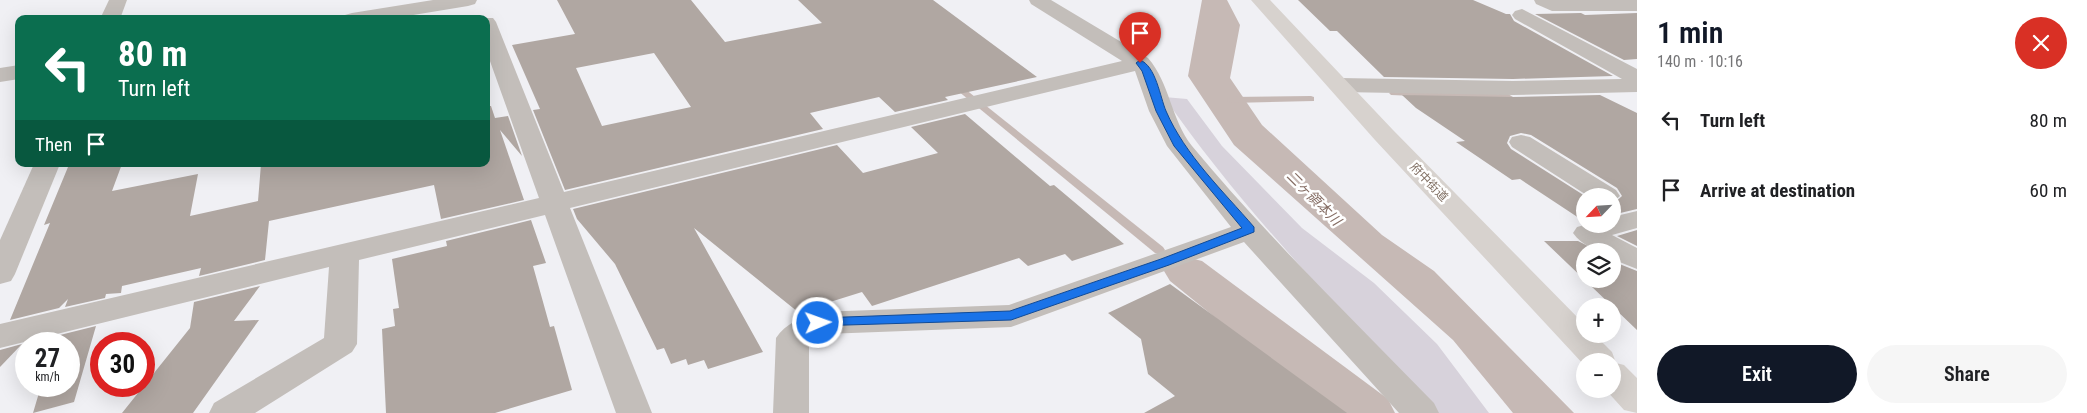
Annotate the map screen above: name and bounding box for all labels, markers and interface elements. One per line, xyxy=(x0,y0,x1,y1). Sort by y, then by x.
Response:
pin xyxy=(1119,12,1161,63)
text: 1 min xyxy=(1657,15,1723,50)
button: close xyxy=(2015,17,2067,69)
icon: arrive xyxy=(1126,19,1154,47)
text: 80 m xyxy=(118,34,187,75)
icon: left xyxy=(35,35,100,100)
text: 140 m · 10:16 xyxy=(1657,52,1743,71)
text: Turn left xyxy=(118,76,190,101)
icon: left xyxy=(1657,106,1685,134)
text: Turn left xyxy=(1700,109,1765,132)
text: 80 m xyxy=(2030,109,2067,132)
icon: arrive xyxy=(82,130,110,158)
text: Then xyxy=(35,133,72,156)
street label: 府中街道 xyxy=(1407,160,1451,204)
water label: 二ヶ領本川 xyxy=(1284,168,1346,230)
icon: arrive xyxy=(1657,176,1685,204)
text: Arrive at destination xyxy=(1700,179,1855,202)
text: 60 m xyxy=(2030,179,2067,202)
north arrow xyxy=(1576,188,1621,232)
map controls xyxy=(1576,188,1621,398)
button: layers xyxy=(1576,243,1621,288)
position arrow xyxy=(791,296,843,348)
button: + xyxy=(1576,298,1621,343)
speed limit sign: 30 xyxy=(90,332,155,397)
text: 27 xyxy=(35,344,60,373)
button: Exit xyxy=(1657,345,1857,403)
button: Share xyxy=(1867,345,2067,403)
button: − xyxy=(1576,353,1621,398)
text: km/h xyxy=(35,370,60,384)

